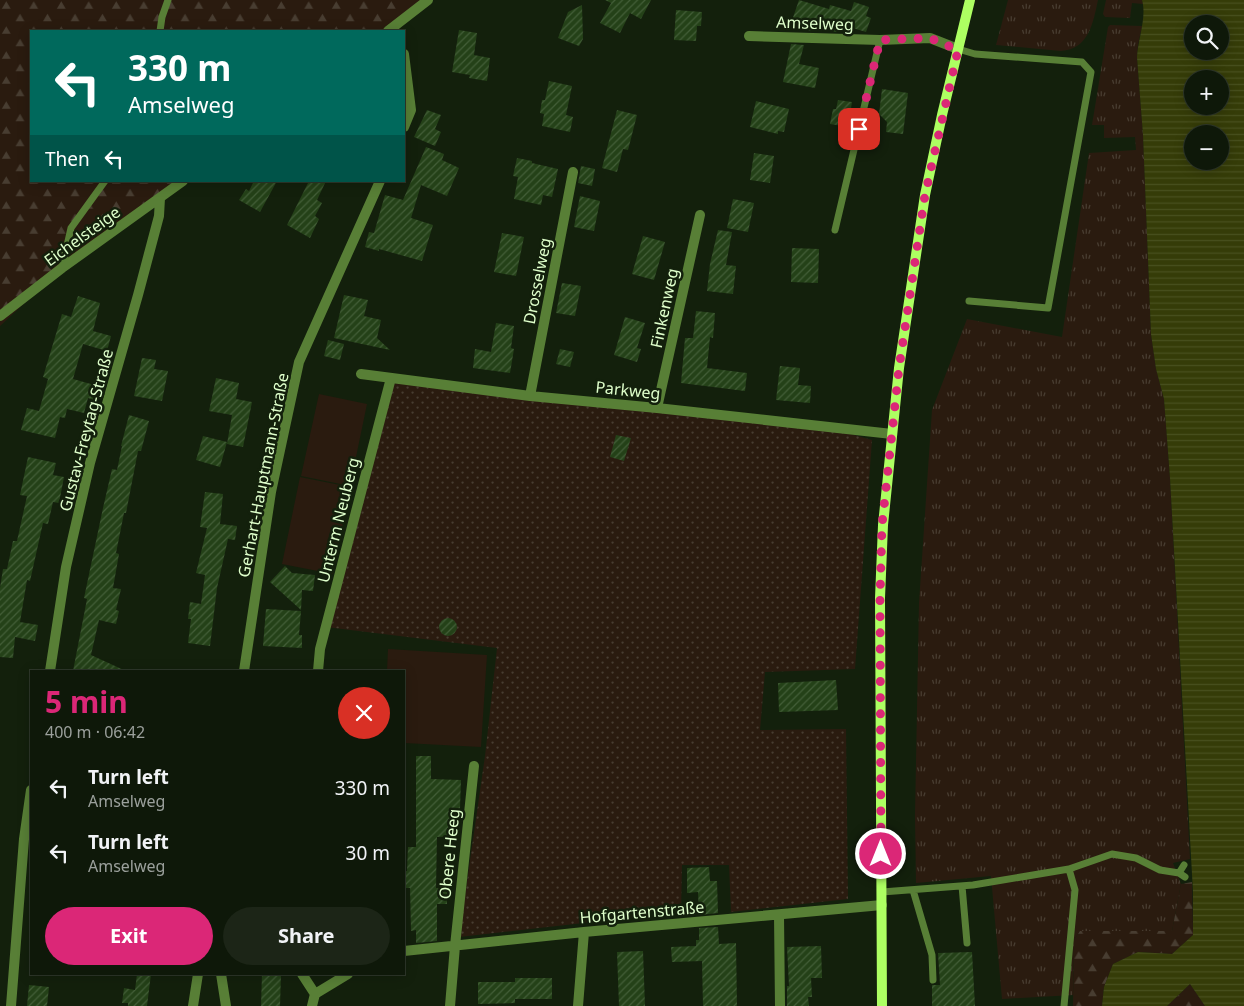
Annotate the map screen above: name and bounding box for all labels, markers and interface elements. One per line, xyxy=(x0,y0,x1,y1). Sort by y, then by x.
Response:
street label: Amselweg xyxy=(776,11,854,35)
map controls xyxy=(1184,15,1229,170)
button: search xyxy=(1184,15,1229,60)
text: 330 m xyxy=(128,44,231,91)
icon: left xyxy=(45,50,110,115)
button: + xyxy=(1184,70,1229,115)
text: Amselweg xyxy=(128,89,234,119)
pin xyxy=(838,108,880,150)
icon: arrive xyxy=(845,115,873,143)
button: − xyxy=(1184,125,1229,170)
icon: left xyxy=(100,145,128,173)
text: Then xyxy=(45,146,90,172)
street label: Eichelsteige xyxy=(39,201,125,271)
street label: Drosselweg xyxy=(518,236,556,326)
street label: Finkenweg xyxy=(645,266,683,350)
street label: Gustav-Freytag-Straße xyxy=(54,346,118,514)
street label: Gerhart-Hauptmann-Straße xyxy=(232,371,294,579)
street label: Parkweg xyxy=(594,376,662,404)
street label: Unterm Neuberg xyxy=(312,455,364,585)
text: 5 min xyxy=(45,681,128,722)
button: close xyxy=(338,687,390,739)
text: 400 m · 06:42 xyxy=(45,721,145,743)
text: Turn left xyxy=(88,764,169,790)
icon: left xyxy=(45,774,73,802)
text: 330 m xyxy=(335,775,390,801)
text: Amselweg xyxy=(88,790,165,812)
street label: Obere Heeg xyxy=(433,808,465,900)
position arrow xyxy=(854,827,906,879)
text: Turn left xyxy=(88,829,169,855)
icon: left xyxy=(45,839,73,867)
text: 30 m xyxy=(346,840,390,866)
text: Amselweg xyxy=(88,855,165,877)
street label: Hofgartenstraße xyxy=(579,896,705,928)
button: Exit xyxy=(45,907,213,965)
button: Share xyxy=(223,907,390,965)

